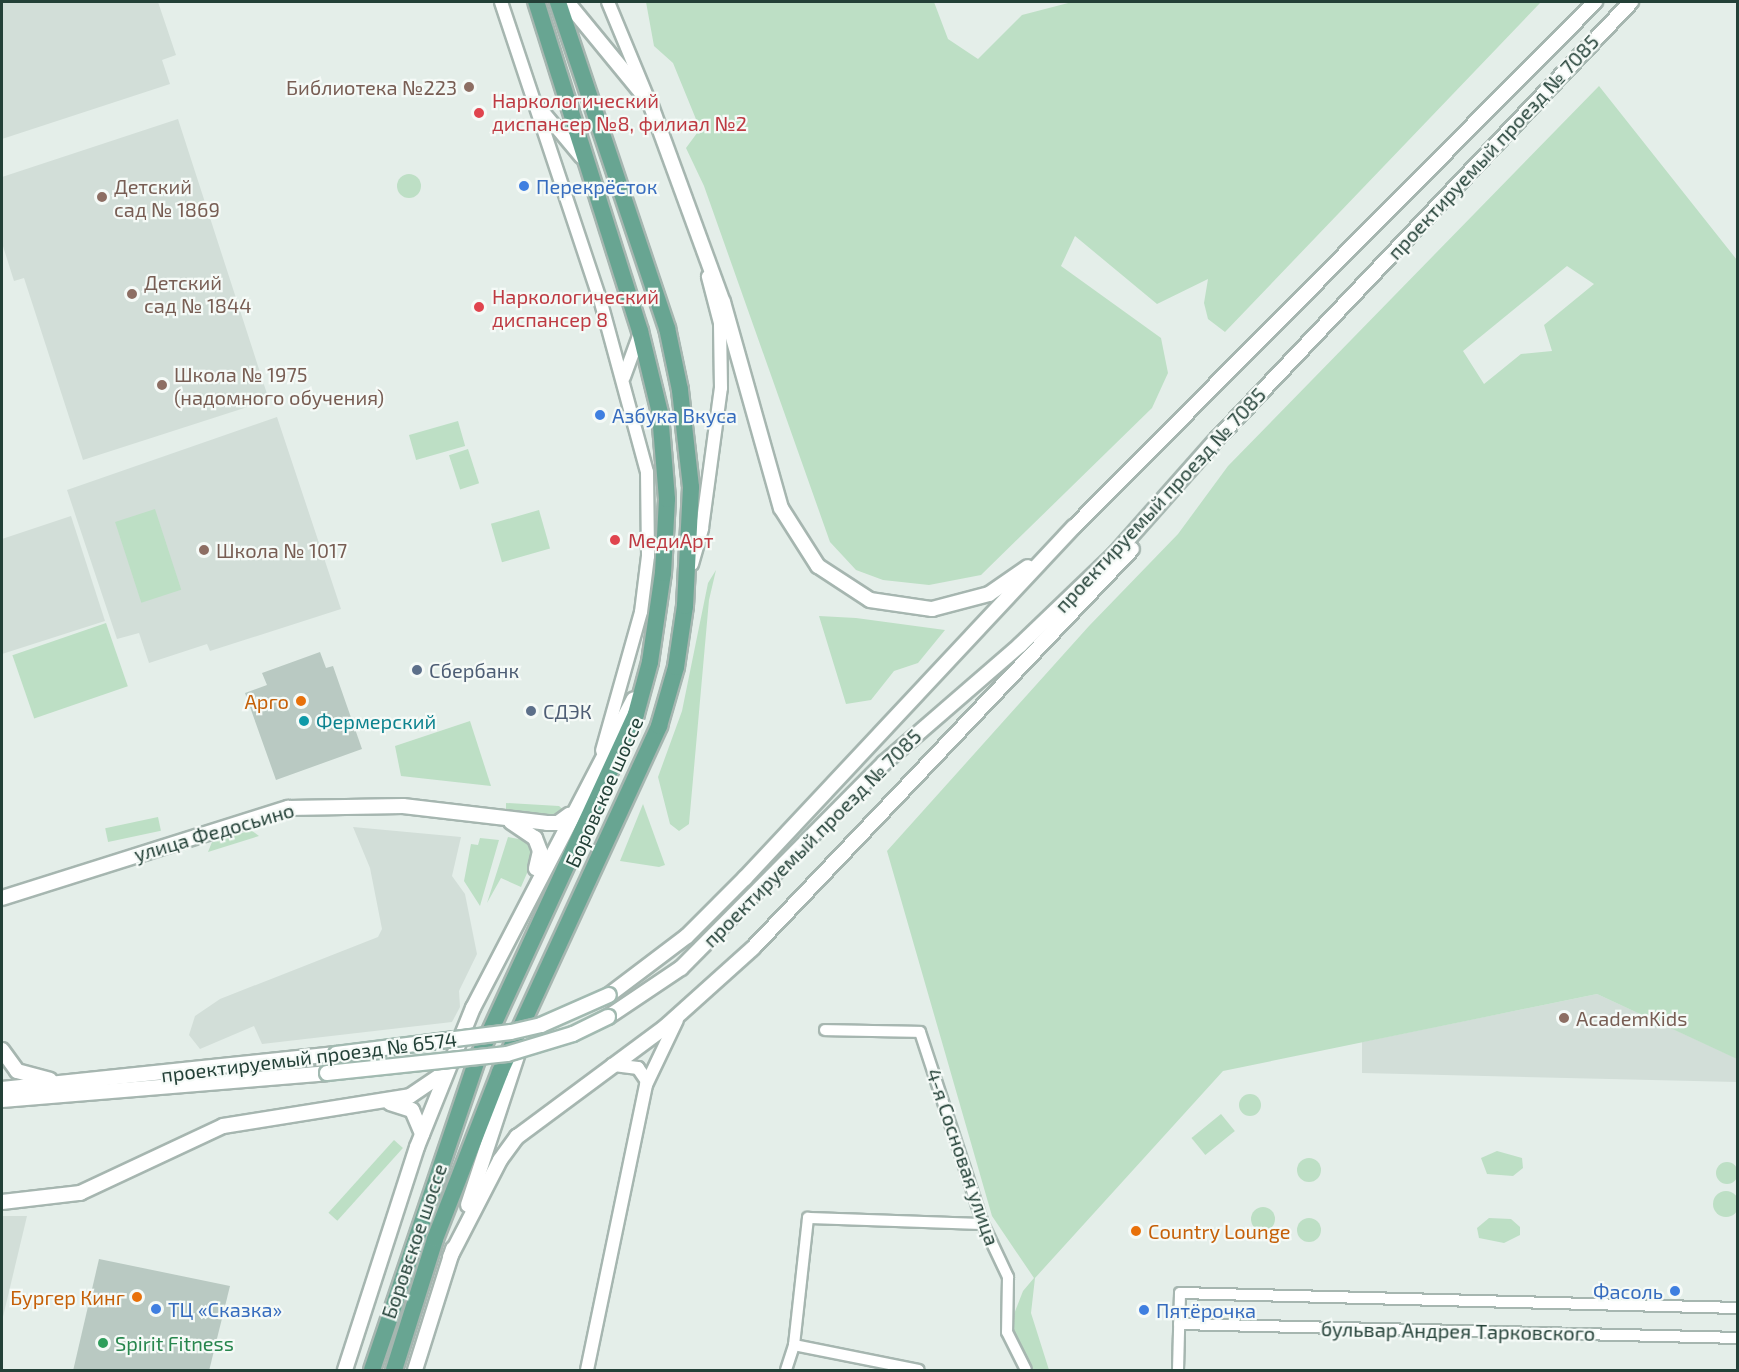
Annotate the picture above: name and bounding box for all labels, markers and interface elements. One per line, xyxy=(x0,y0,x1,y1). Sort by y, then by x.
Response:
street label: проектируемый проезд № 7085 xyxy=(1382,30,1604,264)
place label: Библиотека №223 xyxy=(286,75,457,99)
marker: Библиотека №223 xyxy=(462,80,476,94)
place label: Наркологический диспансер №8, филиал №2 xyxy=(492,89,747,136)
marker: Наркологический диспансер №8, филиал №2 xyxy=(470,104,488,122)
place label: Детский сад № 1869 xyxy=(114,174,220,221)
place label: Перекрёсток xyxy=(536,174,657,198)
marker: Перекрёсток xyxy=(517,179,531,193)
marker: Детский сад № 1869 xyxy=(95,190,109,204)
place label: Детский сад № 1844 xyxy=(144,270,252,317)
place label: Наркологический диспансер 8 xyxy=(492,284,659,331)
marker: Детский сад № 1844 xyxy=(125,287,139,301)
marker: Наркологический диспансер 8 xyxy=(470,298,488,316)
place label: Школа № 1975 (надомного обучения) xyxy=(174,362,384,409)
marker: Школа № 1975 (надомного обучения) xyxy=(155,378,169,392)
street label: проектируемый проезд № 7085 xyxy=(1049,383,1271,617)
place label: Азбука Вкуса xyxy=(612,403,737,427)
marker: Азбука Вкуса xyxy=(593,408,607,422)
place label: МедиАрт xyxy=(628,528,714,552)
marker: МедиАрт xyxy=(606,531,624,549)
place label: Школа № 1017 xyxy=(216,538,347,562)
marker: Школа № 1017 xyxy=(197,543,211,557)
place label: Сбербанк xyxy=(429,658,519,682)
marker: Сбербанк xyxy=(410,663,424,677)
place label: Арго xyxy=(244,689,289,713)
marker: Арго xyxy=(294,694,308,708)
place label: СДЭК xyxy=(543,699,592,723)
marker: СДЭК xyxy=(524,704,538,718)
place label: Фермерский xyxy=(316,709,436,733)
street label: Боровское шоссе xyxy=(560,713,648,871)
marker: Фермерский xyxy=(297,714,311,728)
street label: проектируемый проезд № 7085 xyxy=(698,724,926,952)
street label: улица Федосьино xyxy=(131,798,297,866)
place label: AcademKids xyxy=(1576,1006,1687,1030)
marker: AcademKids xyxy=(1557,1011,1571,1025)
street label: проектируемый проезд № 6574 xyxy=(160,1027,458,1087)
street label: 4-я Сосновая улица xyxy=(921,1065,1005,1249)
street label: Боровское шоссе xyxy=(376,1160,452,1322)
place label: Country Lounge xyxy=(1148,1219,1291,1243)
marker: Country Lounge xyxy=(1129,1224,1143,1238)
place label: Фасоль xyxy=(1593,1279,1663,1303)
marker: Фасоль xyxy=(1668,1284,1682,1298)
place label: Бургер Кинг xyxy=(10,1285,125,1309)
marker: Бургер Кинг xyxy=(130,1290,144,1304)
place label: ТЦ «Сказка» xyxy=(168,1297,282,1321)
place label: Пятёрочка xyxy=(1156,1298,1256,1322)
marker: ТЦ «Сказка» xyxy=(149,1302,163,1316)
marker: Пятёрочка xyxy=(1137,1303,1151,1317)
street label: бульвар Андрея Тарковского xyxy=(1321,1317,1595,1345)
place label: Spirit Fitness xyxy=(115,1331,234,1355)
marker: Spirit Fitness xyxy=(96,1336,110,1350)

